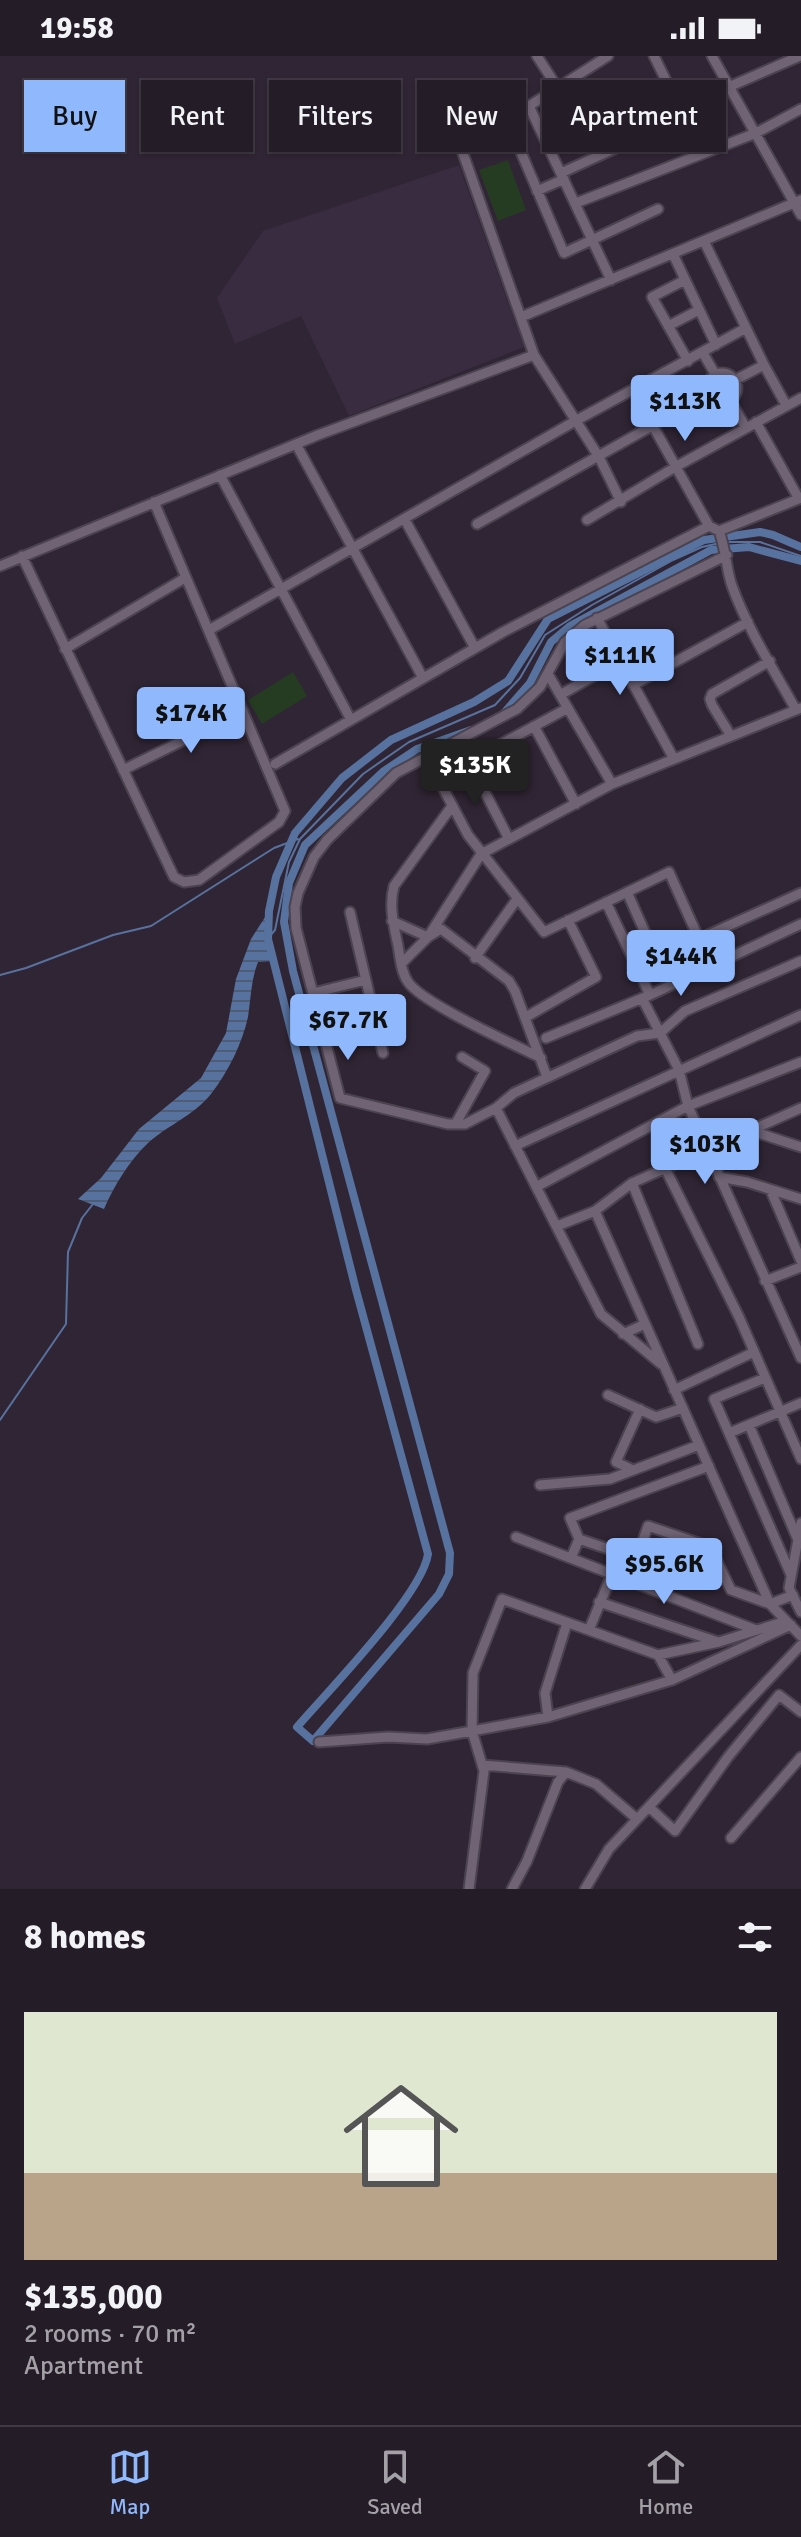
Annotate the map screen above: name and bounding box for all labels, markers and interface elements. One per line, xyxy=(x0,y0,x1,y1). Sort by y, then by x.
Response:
text: 19:58 xyxy=(40,10,114,47)
chip: Buy xyxy=(24,80,125,152)
chip: Rent xyxy=(141,80,253,152)
chip: Filters xyxy=(269,80,401,152)
chip: New xyxy=(417,80,526,152)
chip: Apartment xyxy=(542,80,726,152)
pin: $113K xyxy=(629,375,741,443)
text: $113K xyxy=(649,385,721,417)
pin: $111K xyxy=(564,629,676,697)
text: $111K xyxy=(584,639,656,671)
pin: $174K xyxy=(135,687,247,755)
text: $174K xyxy=(155,697,227,729)
pin: $135K xyxy=(419,739,531,807)
text: $135K xyxy=(439,749,511,781)
pin: $144K xyxy=(625,930,737,998)
text: $144K xyxy=(645,940,717,972)
pin: $67.7K xyxy=(283,994,413,1062)
text: $67.7K xyxy=(308,1004,388,1036)
pin: $103K xyxy=(649,1118,761,1186)
text: $103K xyxy=(669,1128,741,1160)
pin: $95.6K xyxy=(599,1538,729,1606)
text: $95.6K xyxy=(624,1548,704,1580)
icon: filters xyxy=(733,1915,777,1959)
text: 8 homes xyxy=(24,1916,145,1958)
icon: home xyxy=(329,2064,473,2208)
text: $135,000 xyxy=(24,2276,163,2318)
text: 2 rooms · 70 m² xyxy=(24,2318,197,2350)
text: Apartment xyxy=(24,2350,143,2382)
tab: Map xyxy=(108,2445,152,2520)
tab: Saved xyxy=(367,2445,423,2520)
tab: Home xyxy=(638,2445,693,2520)

